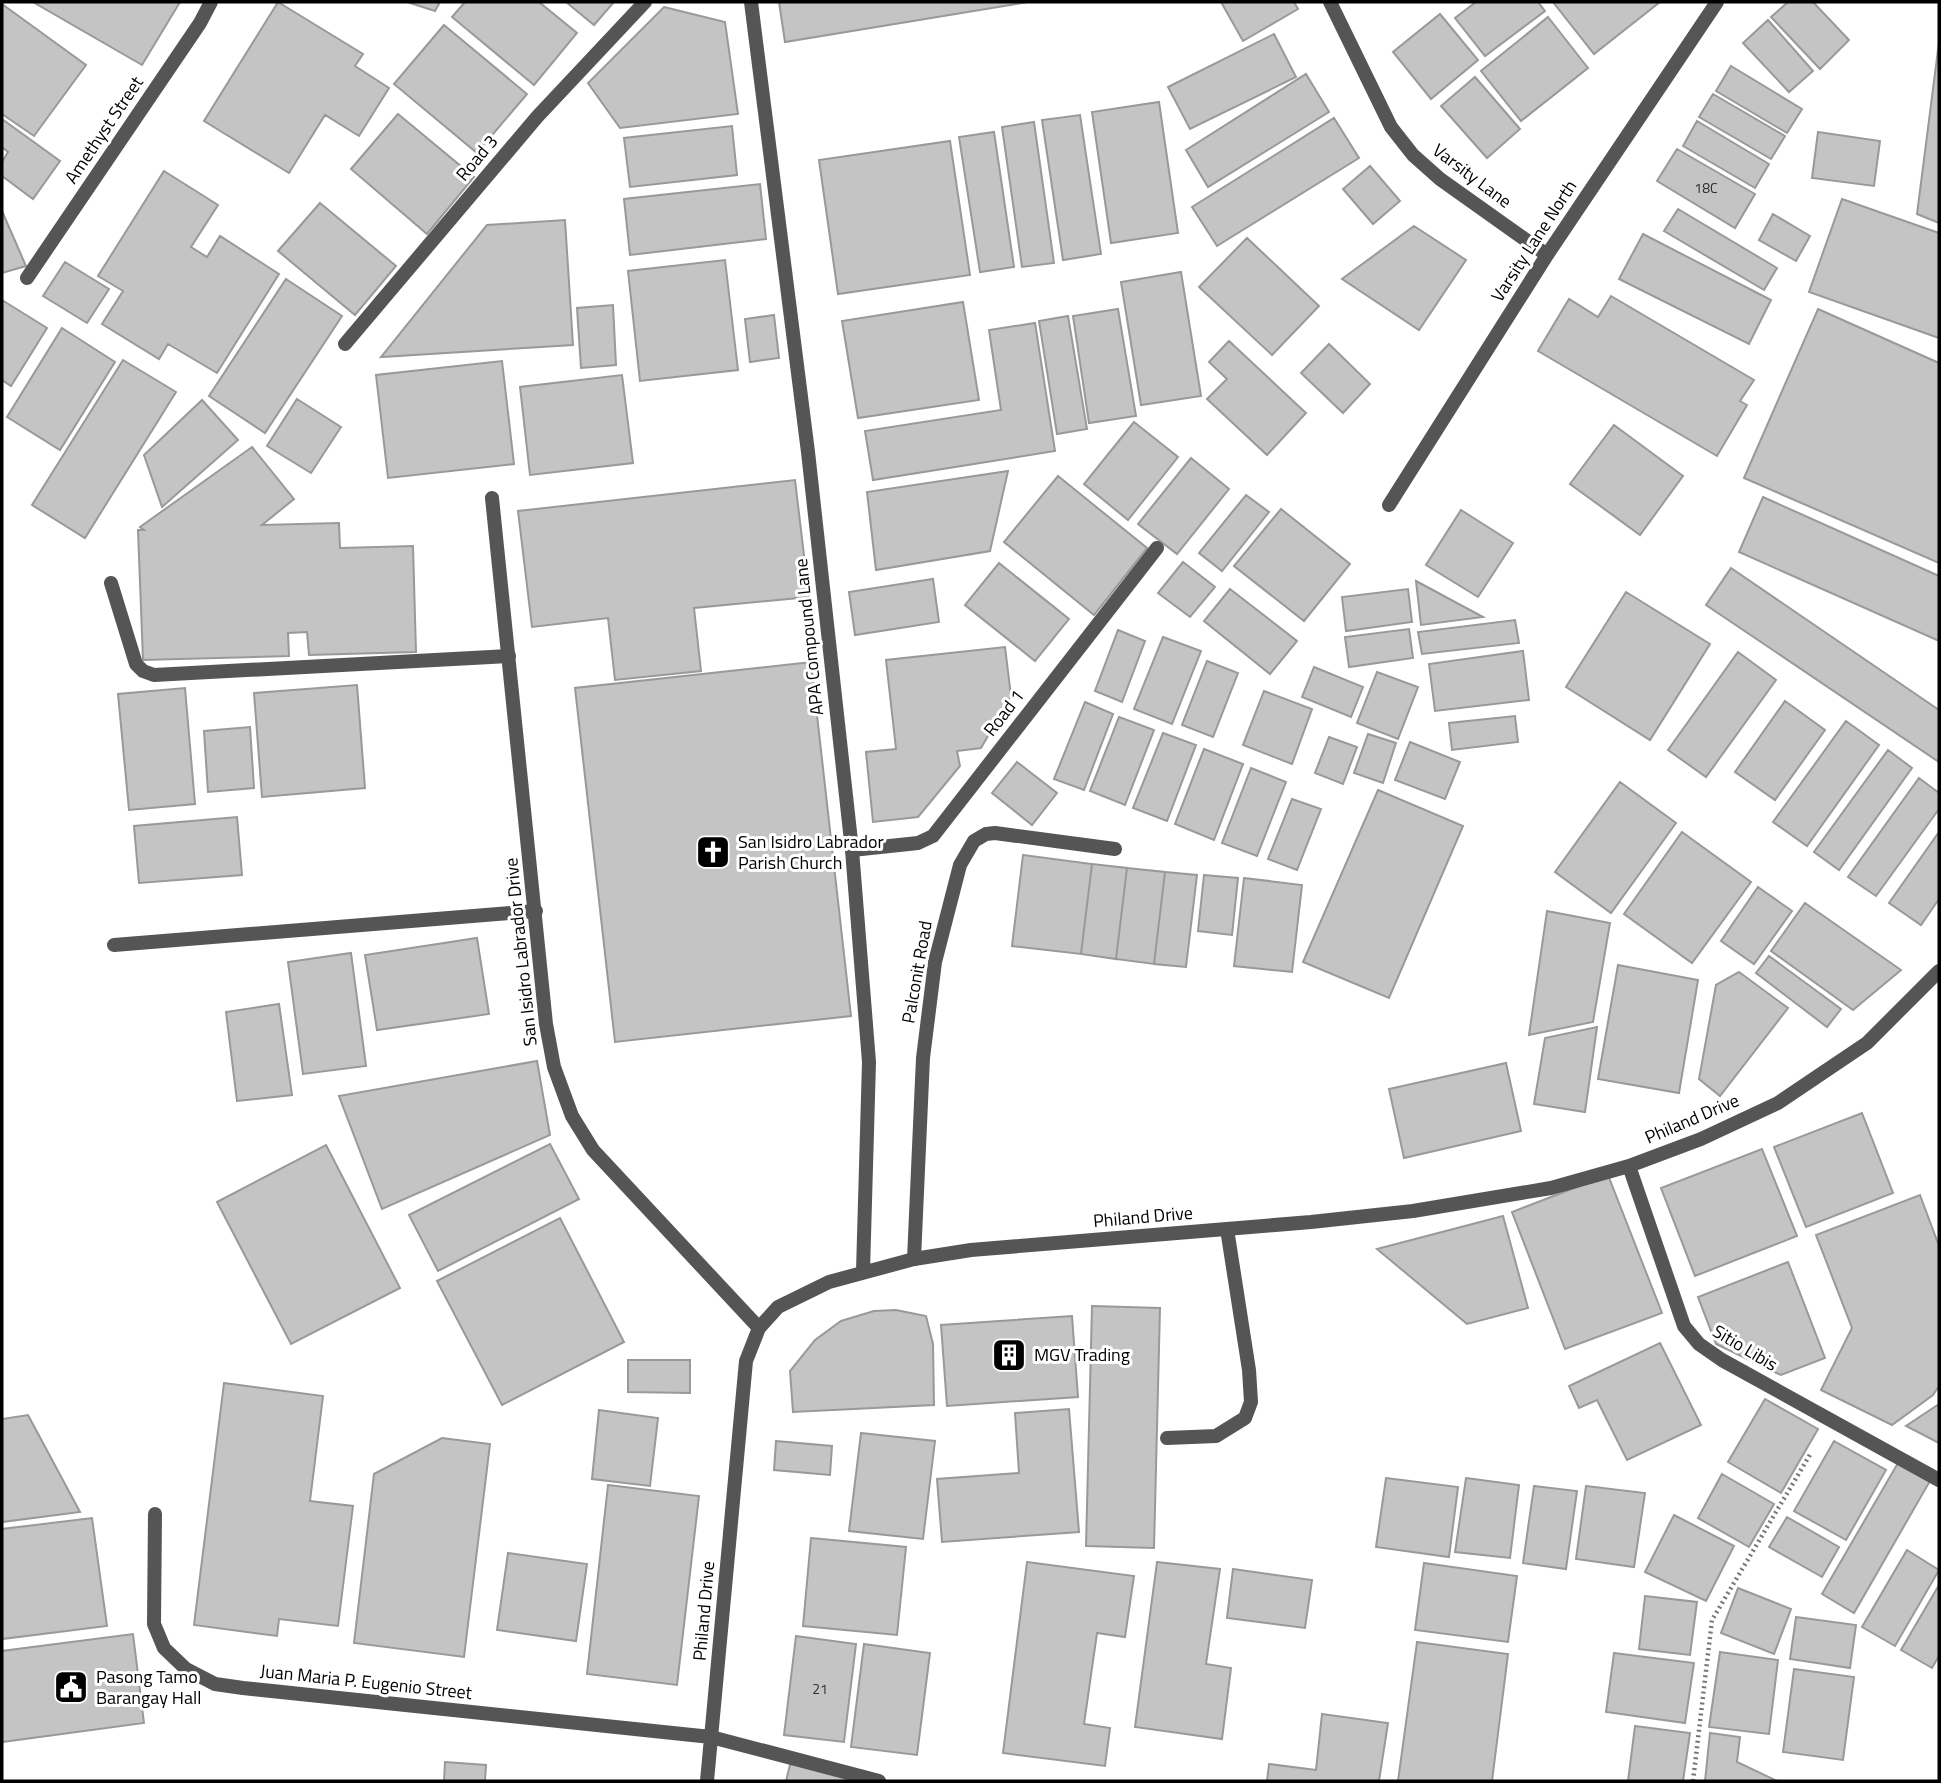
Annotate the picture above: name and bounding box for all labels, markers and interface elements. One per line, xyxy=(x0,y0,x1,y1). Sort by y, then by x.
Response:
street label: Amethyst Street xyxy=(58,70,150,189)
street label: Road 3 xyxy=(449,129,504,187)
street label: Varsity Lane xyxy=(1427,137,1518,214)
street label: Varsity Lane North xyxy=(1484,174,1583,307)
house number: 18C xyxy=(1694,177,1718,198)
street label: APA Compound Lane xyxy=(787,557,830,717)
street label: Road 1 xyxy=(977,683,1031,742)
place label: San Isidro Labrador Parish Church xyxy=(738,828,884,876)
church icon: San Isidro Labrador Parish Church xyxy=(694,833,732,871)
street label: San Isidro Labrador Drive xyxy=(497,857,544,1048)
street label: Palconit Road xyxy=(894,918,939,1025)
street label: Philand Drive xyxy=(1641,1087,1743,1151)
street label: Philand Drive xyxy=(1092,1199,1194,1234)
street label: Sitio Libis xyxy=(1708,1318,1783,1378)
building icon: MGV Trading xyxy=(990,1336,1028,1374)
place label: MGV Trading xyxy=(1034,1341,1130,1368)
street label: Philand Drive xyxy=(686,1560,721,1662)
street label: Juan Maria P. Eugenio Street xyxy=(259,1657,474,1706)
place label: Pasong Tamo Barangay Hall xyxy=(96,1663,201,1711)
public building icon: Pasong Tamo Barangay Hall xyxy=(52,1668,90,1706)
house number: 21 xyxy=(812,1678,828,1699)

